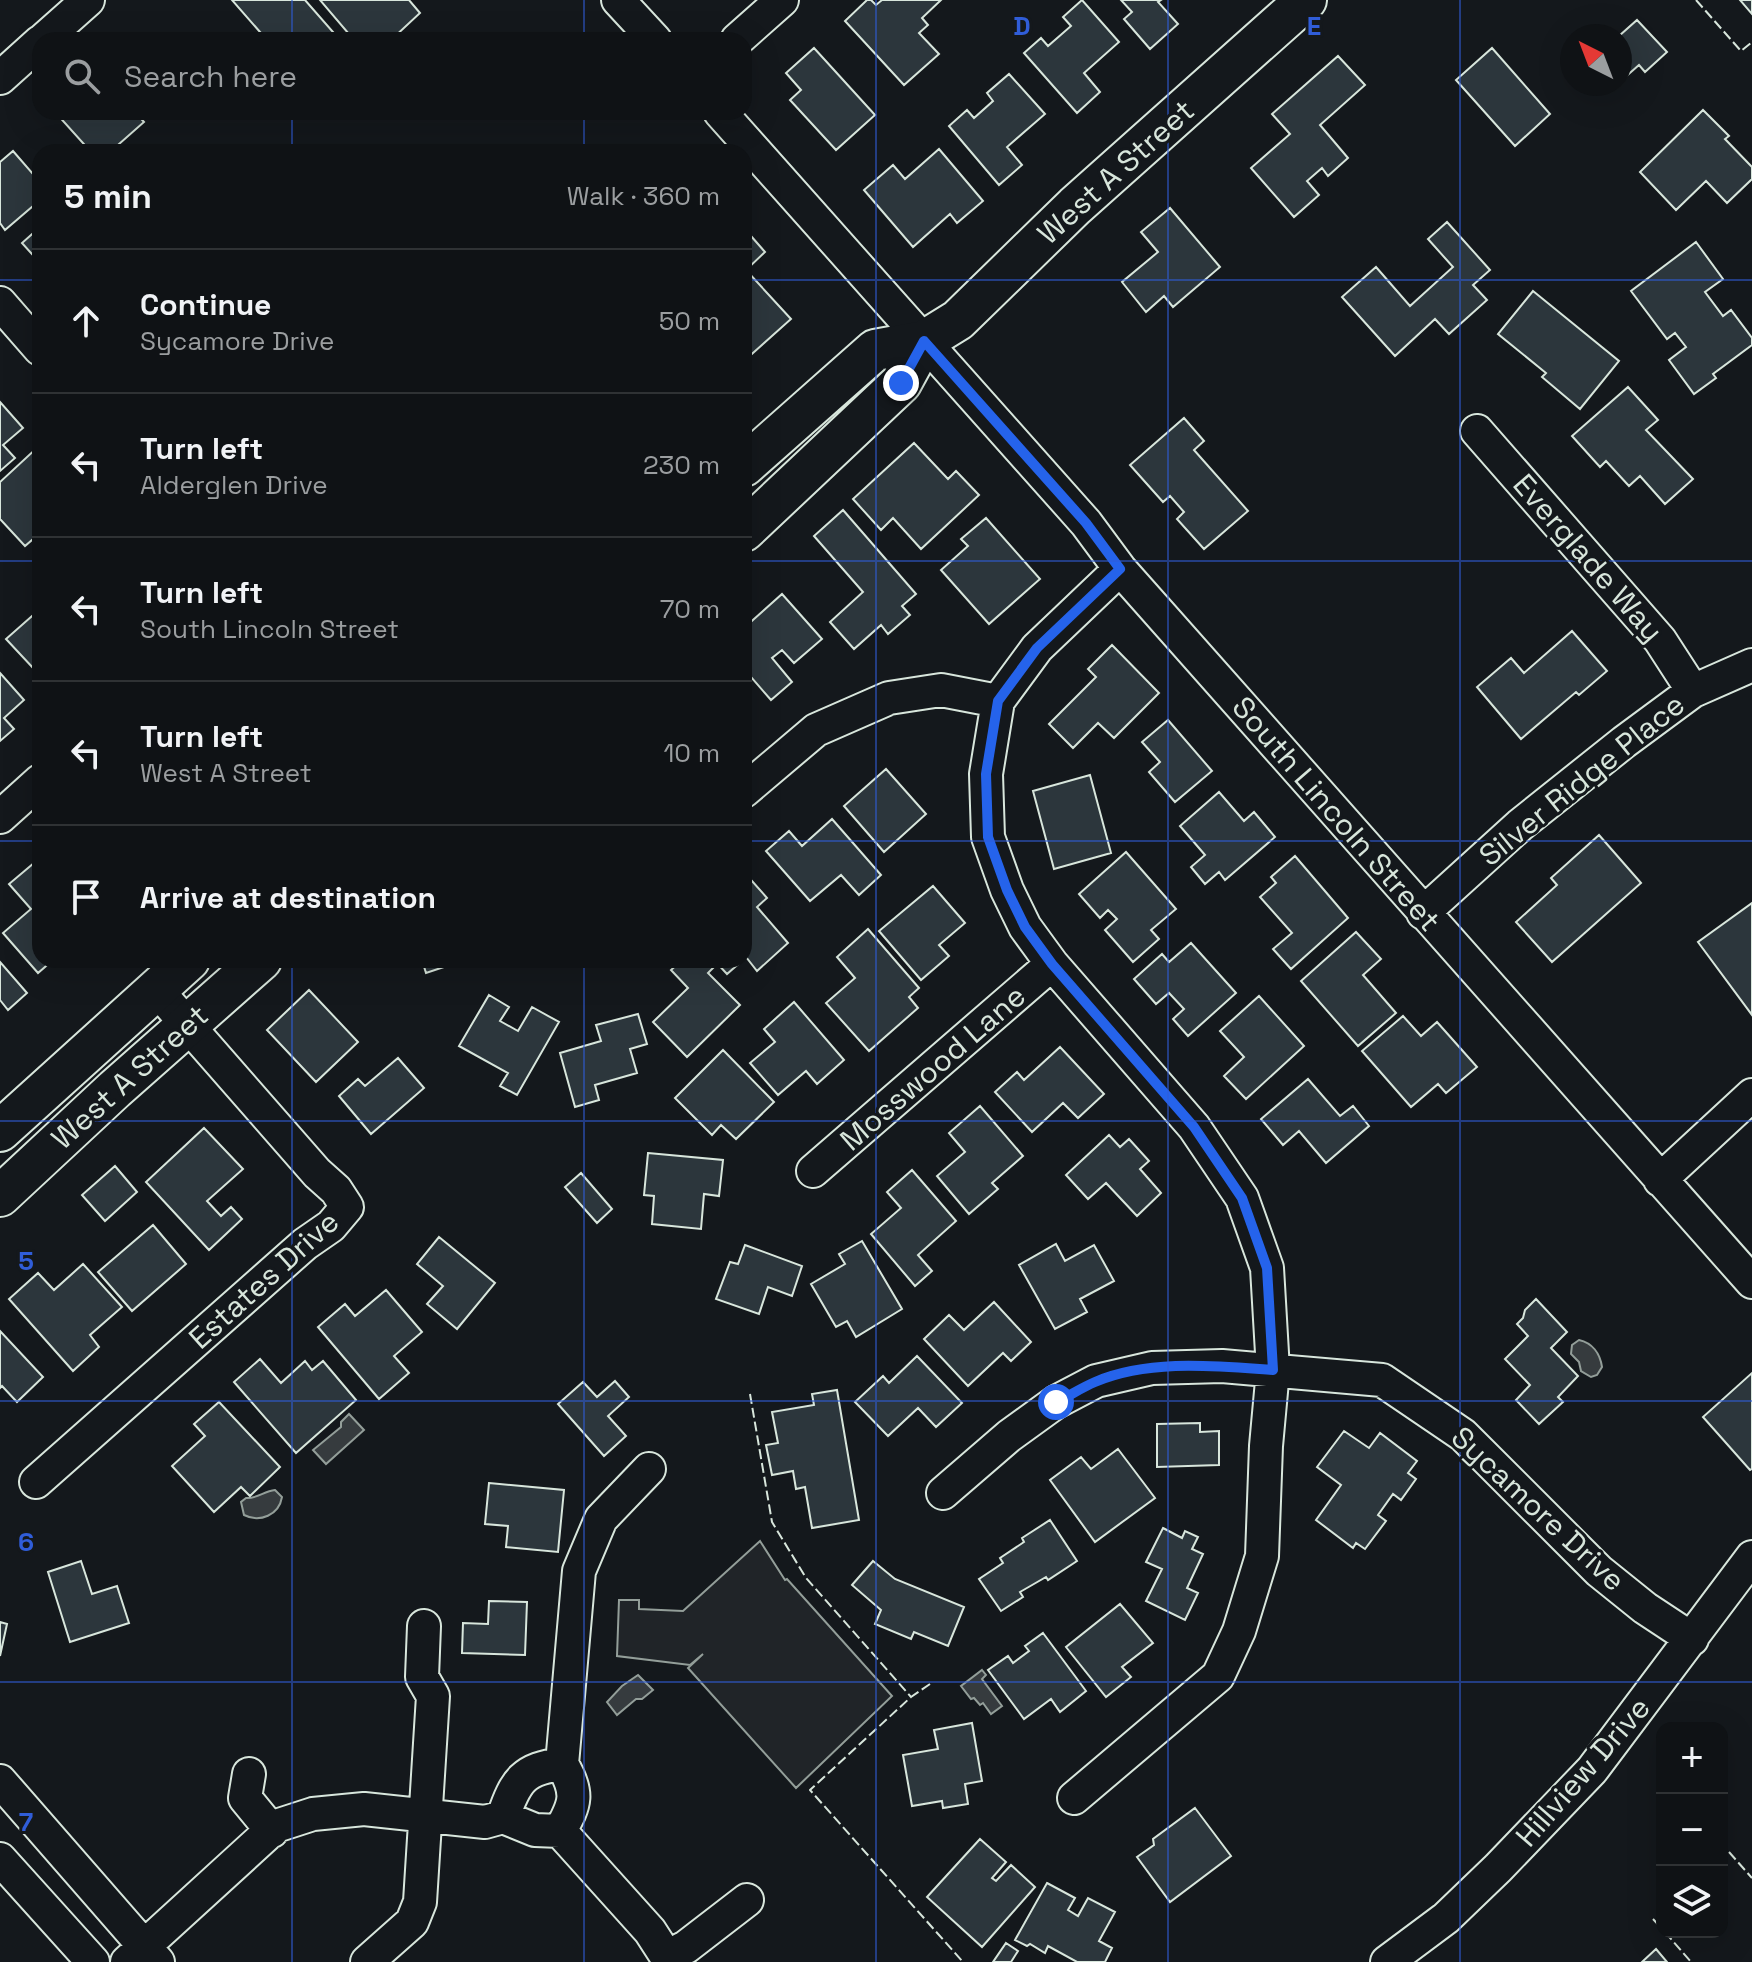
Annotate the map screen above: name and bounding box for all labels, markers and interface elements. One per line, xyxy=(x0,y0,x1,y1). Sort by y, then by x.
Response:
text: D xyxy=(1013,9,1031,43)
text: E xyxy=(1307,9,1321,43)
north arrow xyxy=(1560,24,1632,96)
search box xyxy=(32,32,752,120)
icon: search xyxy=(60,54,104,98)
text: Search here xyxy=(124,57,297,96)
street label: West A Street xyxy=(1029,91,1202,252)
text: 5 min xyxy=(64,175,152,218)
text: Walk · 360 m xyxy=(567,179,720,213)
text: Continue xyxy=(140,285,271,324)
icon: ahead xyxy=(64,299,108,343)
text: 50 m xyxy=(659,304,720,338)
text: Sycamore Drive xyxy=(140,324,334,358)
route end xyxy=(883,365,919,401)
text: Turn left xyxy=(140,429,263,468)
icon: left xyxy=(64,443,108,487)
text: 230 m xyxy=(643,448,720,482)
street label: Everglade Way xyxy=(1505,466,1672,650)
text: Alderglen Drive xyxy=(140,468,328,502)
text: Turn left xyxy=(140,573,263,612)
icon: left xyxy=(64,587,108,631)
text: 70 m xyxy=(660,592,720,626)
text: South Lincoln Street xyxy=(140,612,399,646)
street label: Silver Ridge Place xyxy=(1471,685,1693,875)
street label: South Lincoln Street xyxy=(1224,688,1449,939)
text: Turn left xyxy=(140,717,263,756)
icon: left xyxy=(64,731,108,775)
text: 10 m xyxy=(663,736,720,770)
text: West A Street xyxy=(140,756,312,790)
icon: arrive xyxy=(64,875,108,919)
text: Arrive at destination xyxy=(140,878,436,917)
street label: Mosswood Lane xyxy=(832,976,1034,1159)
street label: West A Street xyxy=(43,996,216,1157)
street label: Estates Drive xyxy=(180,1202,347,1357)
text: 5 xyxy=(18,1244,34,1278)
route start xyxy=(1038,1384,1074,1420)
street label: Sycamore Drive xyxy=(1443,1418,1634,1599)
text: 6 xyxy=(18,1525,34,1559)
street label: Hillview Drive xyxy=(1507,1689,1658,1855)
map controls xyxy=(1656,1722,1728,1938)
button: + xyxy=(1656,1722,1728,1794)
button: − xyxy=(1656,1794,1728,1866)
text: 7 xyxy=(19,1805,33,1839)
button: layers xyxy=(1656,1866,1728,1938)

